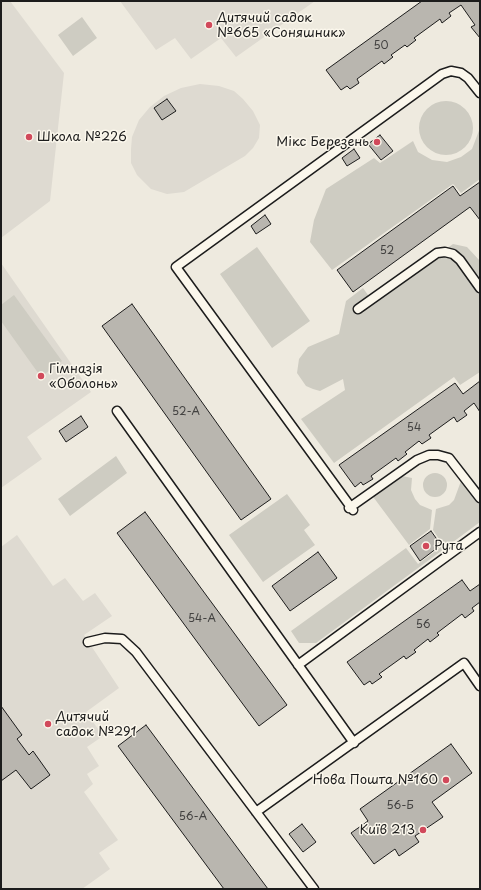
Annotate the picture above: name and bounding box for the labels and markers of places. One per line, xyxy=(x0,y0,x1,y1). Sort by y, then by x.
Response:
place label: Дитячий садок №665 «Соняшник» xyxy=(217,10,346,41)
marker: Дитячий садок №665 «Соняшник» xyxy=(204,20,214,30)
place label: Школа №226 xyxy=(37,129,127,145)
marker: Школа №226 xyxy=(24,132,34,142)
place label: Мікс Березень xyxy=(276,134,369,150)
marker: Мікс Березень xyxy=(372,137,382,147)
place label: Гімназія «Оболонь» xyxy=(49,361,118,392)
marker: Гімназія «Оболонь» xyxy=(36,371,46,381)
place label: Рута xyxy=(434,538,463,554)
marker: Рута xyxy=(421,541,431,551)
place label: Дитячий садок №291 xyxy=(56,709,136,740)
marker: Дитячий садок №291 xyxy=(43,719,53,729)
place label: Нова Пошта №160 xyxy=(313,772,438,788)
marker: Нова Пошта №160 xyxy=(441,775,451,785)
place label: Київ 213 xyxy=(359,822,415,838)
marker: Київ 213 xyxy=(418,825,428,835)

